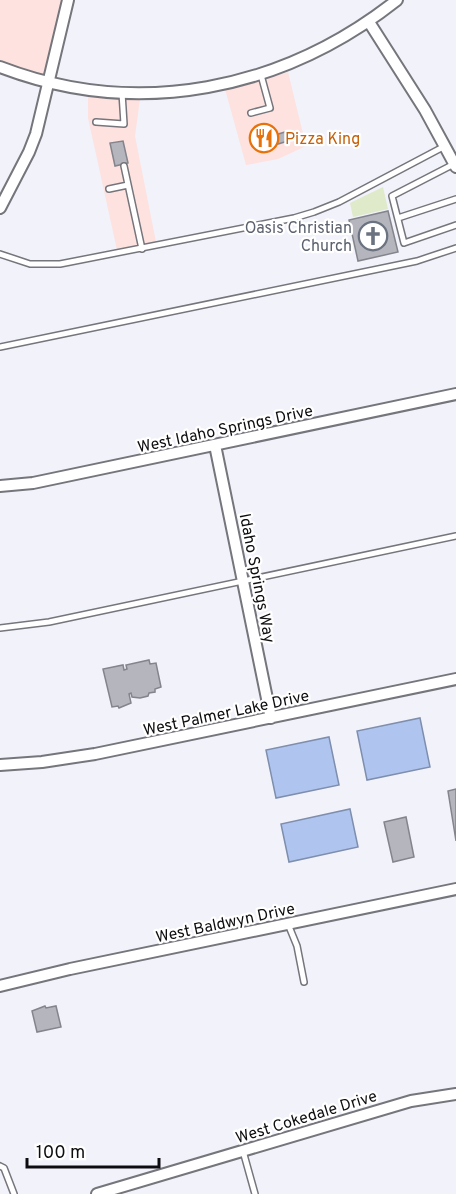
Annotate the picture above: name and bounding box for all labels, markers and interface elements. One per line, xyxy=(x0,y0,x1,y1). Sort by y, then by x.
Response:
restaurant icon: Pizza King xyxy=(248,122,280,154)
place label: Pizza King xyxy=(285,130,360,150)
place label: Oasis Christian Church xyxy=(245,219,352,257)
church icon: Oasis Christian Church xyxy=(357,220,389,252)
street label: West Idaho Springs Drive xyxy=(136,402,315,458)
street label: Idaho Springs Way xyxy=(234,512,278,645)
street label: West Palmer Lake Drive xyxy=(142,687,311,741)
street label: West Baldwyn Drive xyxy=(154,899,297,948)
street label: West Cokedale Drive xyxy=(233,1087,380,1149)
scale bar xyxy=(27,1131,159,1169)
text: 100 m xyxy=(36,1142,85,1165)

